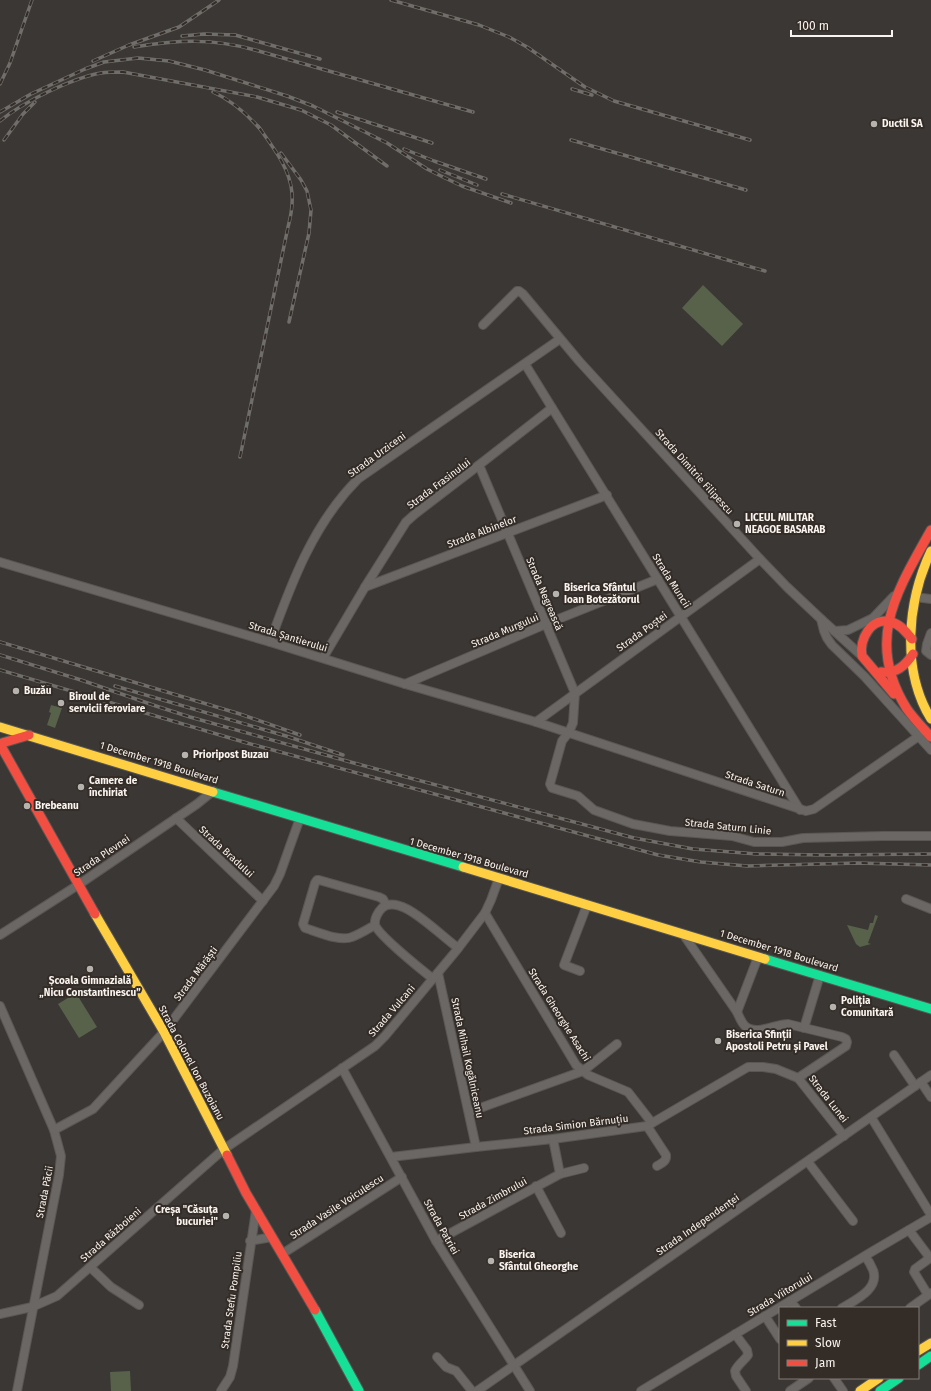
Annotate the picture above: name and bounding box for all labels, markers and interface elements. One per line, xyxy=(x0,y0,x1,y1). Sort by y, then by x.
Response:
scale bar xyxy=(791,12,892,38)
text: 100 m xyxy=(797,19,829,33)
place label: Ductil SA xyxy=(882,118,924,130)
marker: Ductil SA xyxy=(869,119,879,129)
street label: Strada Dimitrie Filipescu xyxy=(652,427,736,517)
street label: Strada Urziceni xyxy=(346,430,408,480)
street label: Strada Frasinului xyxy=(405,456,473,512)
place label: LICEUL MILITAR NEAGOE BASARAB xyxy=(745,512,826,536)
street label: Strada Albinelor xyxy=(446,513,519,551)
marker: LICEUL MILITAR NEAGOE BASARAB xyxy=(732,519,742,529)
street label: Strada Muncii xyxy=(649,552,693,611)
street label: Strada Negrească xyxy=(523,555,565,633)
place label: Biserica Sfântul Ioan Botezătorul xyxy=(564,582,640,606)
marker: Biserica Sfântul Ioan Botezătorul xyxy=(551,589,561,599)
street label: Strada Poștei xyxy=(614,609,670,654)
street label: Strada Murgului xyxy=(470,611,541,651)
street label: Strada Șantierului xyxy=(247,619,329,655)
place label: Buzău xyxy=(24,685,52,697)
marker: Buzău xyxy=(11,686,21,696)
place label: Biroul de servicii feroviare xyxy=(69,691,146,715)
marker: Biroul de servicii feroviare xyxy=(56,698,66,708)
street label: 1 December 1918 Boulevard xyxy=(98,739,220,787)
place label: Prioripost Buzau xyxy=(193,749,269,761)
marker: Prioripost Buzau xyxy=(180,750,190,760)
street label: Strada Saturn xyxy=(724,769,786,799)
place label: Camere de închiriat xyxy=(88,775,138,799)
marker: Camere de închiriat xyxy=(76,782,86,792)
place label: Brebeanu xyxy=(35,800,79,812)
marker: Brebeanu xyxy=(22,801,32,811)
street label: Strada Saturn Linie xyxy=(684,817,772,837)
street label: Strada Bradului xyxy=(196,824,256,881)
street label: Strada Plevnei xyxy=(72,833,132,879)
street label: 1 December 1918 Boulevard xyxy=(408,835,530,881)
street label: 1 December 1918 Boulevard xyxy=(718,927,840,975)
street label: Strada Mărăști xyxy=(172,944,221,1004)
marker: Școala Gimnazială „Nicu Constantinescu” xyxy=(85,964,95,974)
street label: Strada Gheorghe Asachi xyxy=(525,966,593,1064)
place label: Școala Gimnazială „Nicu Constantinescu” xyxy=(39,975,141,999)
street label: Strada Vulcani xyxy=(366,982,418,1039)
place label: Poliția Comunitară xyxy=(841,995,894,1019)
street label: Strada Mihail Kogălniceanu xyxy=(448,997,486,1119)
marker: Poliția Comunitară xyxy=(828,1002,838,1012)
street label: Strada Colonel Ion Buzoianu xyxy=(156,1004,226,1122)
place label: Biserica Sfinții Apostoli Petru și Pavel xyxy=(725,1029,828,1053)
marker: Biserica Sfinții Apostoli Petru și Pavel xyxy=(713,1036,723,1046)
street label: Strada Lunei xyxy=(806,1073,850,1125)
street label: Strada Simion Bărnuțiu xyxy=(523,1113,629,1137)
street label: Strada Păcii xyxy=(34,1165,56,1219)
street label: Strada Vasile Voiculescu xyxy=(288,1172,386,1242)
street label: Strada Zimbrului xyxy=(457,1175,529,1223)
street label: Strada Independenței xyxy=(654,1192,742,1258)
street label: Strada Patriei xyxy=(421,1197,461,1257)
place label: Creșa "Căsuța bucuriei" xyxy=(155,1204,219,1228)
street label: Strada Războieni xyxy=(78,1205,144,1265)
marker: Creșa "Căsuța bucuriei" xyxy=(221,1211,231,1221)
place label: Biserica Sfântul Gheorghe xyxy=(499,1249,579,1273)
street label: Strada Stefu Pompiliu xyxy=(219,1250,245,1350)
marker: Biserica Sfântul Gheorghe xyxy=(486,1256,496,1266)
street label: Strada Viitorului xyxy=(745,1271,815,1319)
legend xyxy=(779,1307,919,1379)
text: Fast xyxy=(815,1316,837,1330)
text: Slow xyxy=(815,1336,841,1350)
text: Jam xyxy=(815,1356,835,1370)

